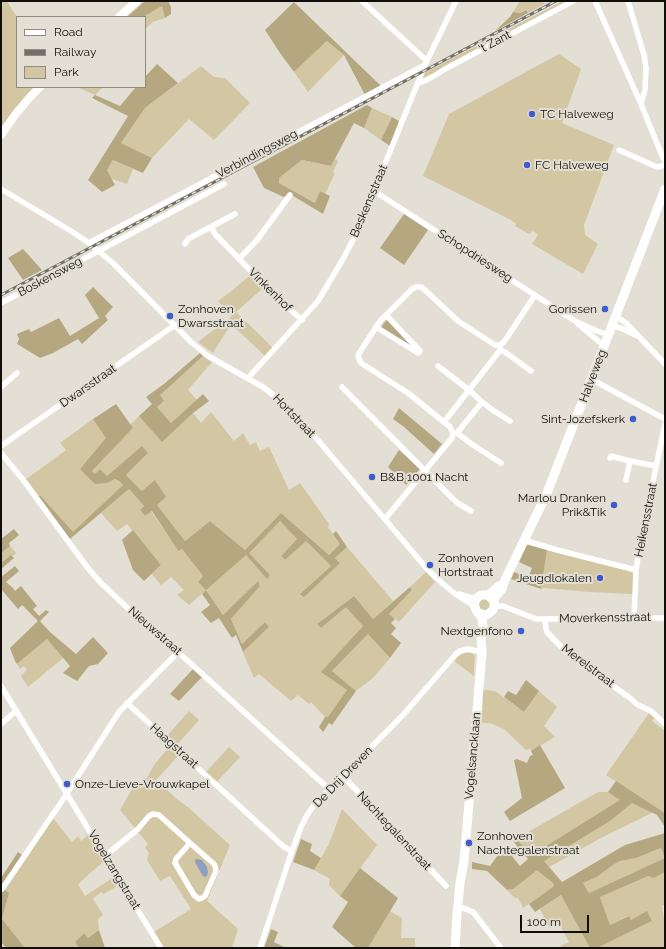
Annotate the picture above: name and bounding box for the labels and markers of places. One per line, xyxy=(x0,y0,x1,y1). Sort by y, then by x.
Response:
place label: TC Halveweg xyxy=(540,107,614,121)
marker: TC Halveweg xyxy=(527,109,537,119)
place label: FC Halveweg xyxy=(535,158,609,172)
marker: FC Halveweg xyxy=(522,160,532,170)
place label: Zonhoven Dwarsstraat xyxy=(178,302,244,330)
place label: Gorissen xyxy=(549,302,597,316)
marker: Gorissen xyxy=(600,304,610,314)
marker: Zonhoven Dwarsstraat xyxy=(165,311,175,321)
place label: Sint-Jozefskerk xyxy=(541,412,625,426)
marker: Sint-Jozefskerk xyxy=(628,414,638,424)
place label: B&B 1001 Nacht xyxy=(380,470,468,484)
marker: B&B 1001 Nacht xyxy=(367,472,377,482)
place label: Marlou Dranken Prik&Tik xyxy=(518,491,606,519)
marker: Marlou Dranken Prik&Tik xyxy=(609,500,619,510)
place label: Zonhoven Hortstraat xyxy=(438,551,494,579)
marker: Zonhoven Hortstraat xyxy=(425,560,435,570)
place label: Jeugdlokalen xyxy=(517,571,592,585)
marker: Jeugdlokalen xyxy=(595,573,605,583)
place label: Nextgenfono xyxy=(441,624,513,638)
marker: Nextgenfono xyxy=(516,626,526,636)
place label: Onze-Lieve-Vrouwkapel xyxy=(75,777,209,791)
marker: Onze-Lieve-Vrouwkapel xyxy=(62,779,72,789)
place label: Zonhoven Nachtegalenstraat xyxy=(477,829,580,857)
marker: Zonhoven Nachtegalenstraat xyxy=(464,838,474,848)

